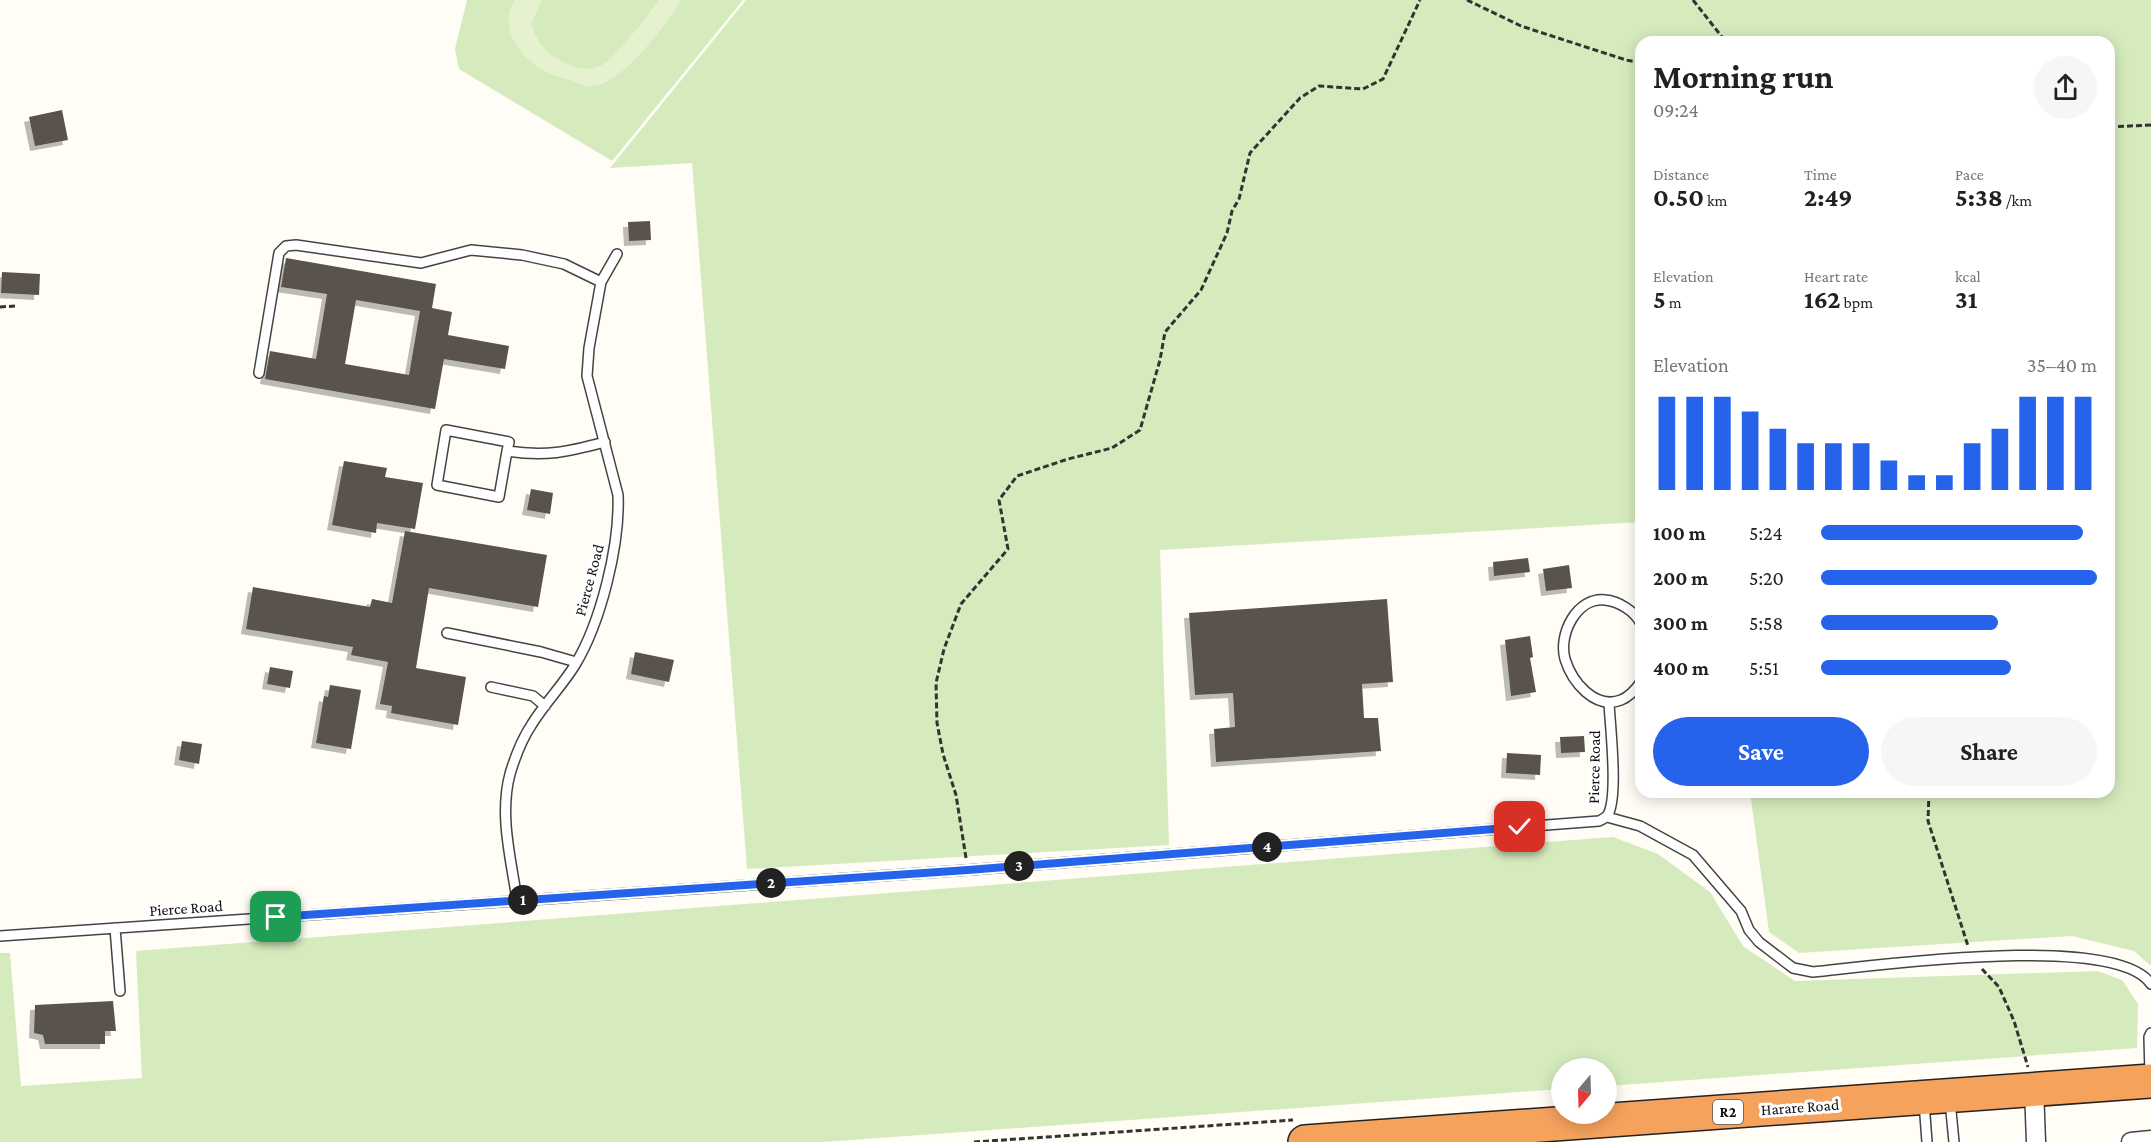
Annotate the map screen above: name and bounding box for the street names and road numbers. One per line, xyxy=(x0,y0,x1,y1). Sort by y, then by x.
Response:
street label: Pierce Road xyxy=(571,542,607,618)
street label: Pierce Road xyxy=(1585,729,1603,804)
street label: Pierce Road xyxy=(149,897,224,919)
street label: Harare Road xyxy=(1760,1096,1840,1118)
road number: R2 xyxy=(1713,1100,1743,1124)

